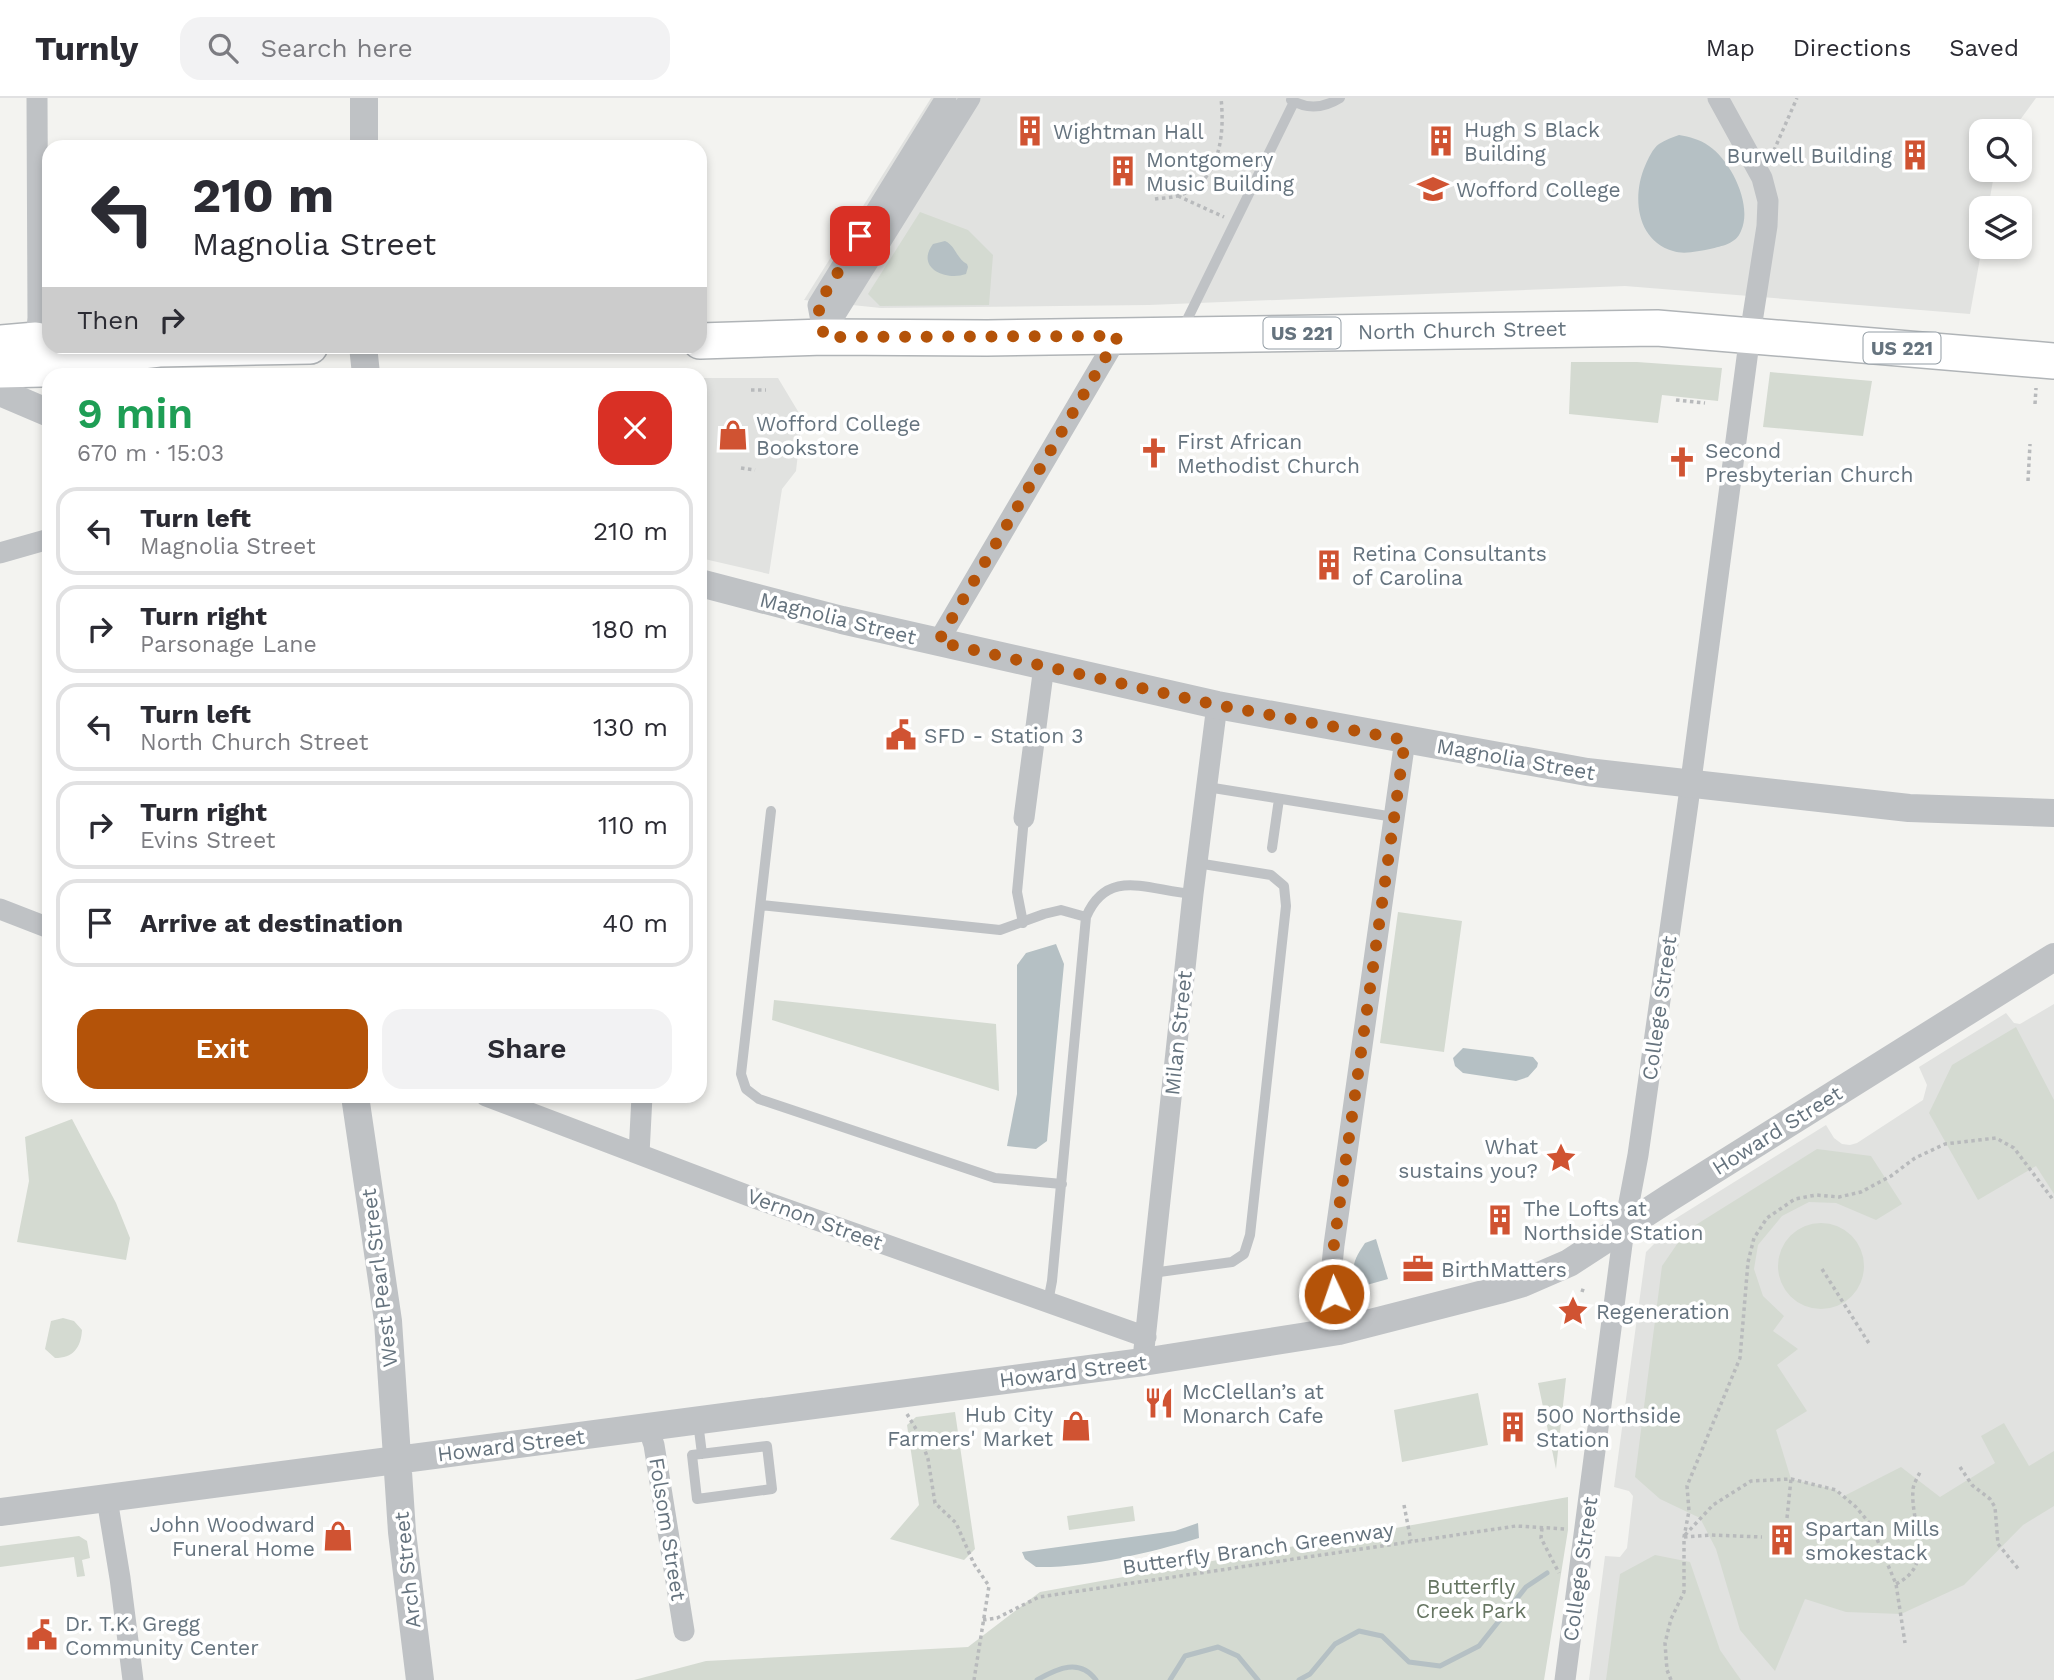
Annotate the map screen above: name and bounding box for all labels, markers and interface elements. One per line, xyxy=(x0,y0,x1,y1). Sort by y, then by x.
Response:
search box xyxy=(180,17,670,80)
text: Turnly xyxy=(35,29,138,68)
icon: search xyxy=(204,29,242,67)
text: Search here xyxy=(260,33,413,63)
text: Map xyxy=(1706,34,1755,62)
text: Directions xyxy=(1793,34,1911,62)
text: Saved xyxy=(1949,34,2019,62)
building icon: Wightman Hall xyxy=(1013,114,1047,148)
place label: Hugh S Black Building xyxy=(1464,117,1600,166)
place label: Wightman Hall xyxy=(1053,119,1204,144)
map controls xyxy=(1969,119,2032,259)
button: search xyxy=(1969,119,2032,182)
building icon: Hugh S Black Building xyxy=(1424,124,1458,158)
building icon: Burwell Building xyxy=(1898,138,1932,172)
place label: Burwell Building xyxy=(1727,143,1893,168)
place label: Montgomery Music Building xyxy=(1146,147,1295,196)
building icon: Montgomery Music Building xyxy=(1106,154,1140,188)
text: 210 m xyxy=(192,166,334,224)
icon: left xyxy=(77,168,168,259)
school or university icon: Wofford College xyxy=(1416,172,1450,206)
place label: Wofford College xyxy=(1456,177,1621,202)
button: layers xyxy=(1969,196,2032,259)
pin xyxy=(830,206,890,266)
icon: arrive xyxy=(841,217,879,255)
text: Magnolia Street xyxy=(192,225,436,263)
icon: right xyxy=(153,301,191,339)
text: Then xyxy=(77,305,139,335)
street label: North Church Street xyxy=(1358,316,1567,344)
road number: US 221 xyxy=(1264,317,1340,348)
road number: US 221 xyxy=(1864,332,1940,364)
text: 9 min xyxy=(77,389,193,438)
button: close xyxy=(598,391,672,465)
place label: Wofford College Bookstore xyxy=(756,411,921,460)
shop icon: Wofford College Bookstore xyxy=(716,418,750,452)
place label: First African Methodist Church xyxy=(1177,429,1360,478)
church icon: First African Methodist Church xyxy=(1137,436,1171,470)
place label: Second Presbyterian Church xyxy=(1705,438,1913,487)
text: 670 m · 15:03 xyxy=(77,440,224,467)
church icon: Second Presbyterian Church xyxy=(1665,445,1699,479)
text: Turn left xyxy=(140,503,251,533)
icon: left xyxy=(81,512,119,550)
text: 210 m xyxy=(593,516,668,546)
text: Magnolia Street xyxy=(140,533,316,560)
place label: Retina Consultants of Carolina xyxy=(1352,541,1547,590)
building icon: Retina Consultants of Carolina xyxy=(1312,548,1346,582)
street label: Magnolia Street xyxy=(757,586,919,650)
text: Turn right xyxy=(140,601,267,631)
icon: right xyxy=(81,610,119,648)
text: 180 m xyxy=(592,614,668,644)
text: Parsonage Lane xyxy=(140,631,317,658)
text: Turn left xyxy=(140,699,251,729)
icon: left xyxy=(81,708,119,746)
text: 130 m xyxy=(593,712,668,742)
public building icon: SFD - Station 3 xyxy=(884,718,918,752)
place label: SFD - Station 3 xyxy=(924,723,1084,748)
text: North Church Street xyxy=(140,729,368,756)
street label: Magnolia Street xyxy=(1435,733,1597,785)
text: Turn right xyxy=(140,797,267,827)
icon: right xyxy=(81,806,119,844)
text: 110 m xyxy=(598,810,668,840)
text: Evins Street xyxy=(140,827,275,854)
icon: arrive xyxy=(81,904,119,942)
text: Arrive at destination xyxy=(140,908,403,938)
text: 40 m xyxy=(602,908,668,938)
street label: College Street xyxy=(1636,934,1682,1082)
street label: Milan Street xyxy=(1159,969,1197,1097)
button: Exit xyxy=(77,1009,368,1089)
button: Share xyxy=(382,1009,672,1089)
street label: Howard Street xyxy=(1707,1080,1847,1180)
place label: What sustains you? xyxy=(1398,1134,1538,1183)
place icon: What sustains you? xyxy=(1544,1141,1578,1175)
street label: Vernon Street xyxy=(744,1183,886,1255)
street label: West Pearl Street xyxy=(356,1187,402,1369)
place label: The Lofts at Northside Station xyxy=(1523,1196,1703,1245)
building icon: The Lofts at Northside Station xyxy=(1483,1203,1517,1237)
office icon: BirthMatters xyxy=(1401,1252,1435,1286)
position arrow xyxy=(1297,1257,1371,1331)
place label: BirthMatters xyxy=(1441,1257,1567,1282)
place icon: Regeneration xyxy=(1556,1294,1590,1328)
place label: Regeneration xyxy=(1596,1299,1730,1324)
street label: Howard Street xyxy=(998,1350,1148,1392)
place label: McClellan’s at Monarch Cafe xyxy=(1182,1379,1324,1428)
restaurant icon: McClellan’s at Monarch Cafe xyxy=(1142,1386,1176,1420)
place label: Hub City Farmers' Market xyxy=(887,1402,1053,1451)
place label: 500 Northside Station xyxy=(1536,1403,1681,1452)
shop icon: Hub City Farmers' Market xyxy=(1059,1409,1093,1443)
building icon: 500 Northside Station xyxy=(1496,1410,1530,1444)
street label: Howard Street xyxy=(436,1424,586,1466)
street label: Folsom Street xyxy=(644,1456,692,1603)
street label: College Street xyxy=(1557,1495,1603,1643)
street label: Arch Street xyxy=(388,1510,426,1630)
place label: John Woodward Funeral Home xyxy=(150,1512,315,1561)
place label: Spartan Mills smokestack xyxy=(1805,1516,1940,1565)
street label: Butterfly Branch Greenway xyxy=(1121,1517,1396,1579)
shop icon: John Woodward Funeral Home xyxy=(321,1519,355,1553)
building icon: Spartan Mills smokestack xyxy=(1765,1523,1799,1557)
park label: Butterfly Creek Park xyxy=(1416,1574,1526,1623)
place label: Dr. T.K. Gregg Community Center xyxy=(65,1611,259,1660)
public building icon: Dr. T.K. Gregg Community Center xyxy=(25,1618,59,1652)

